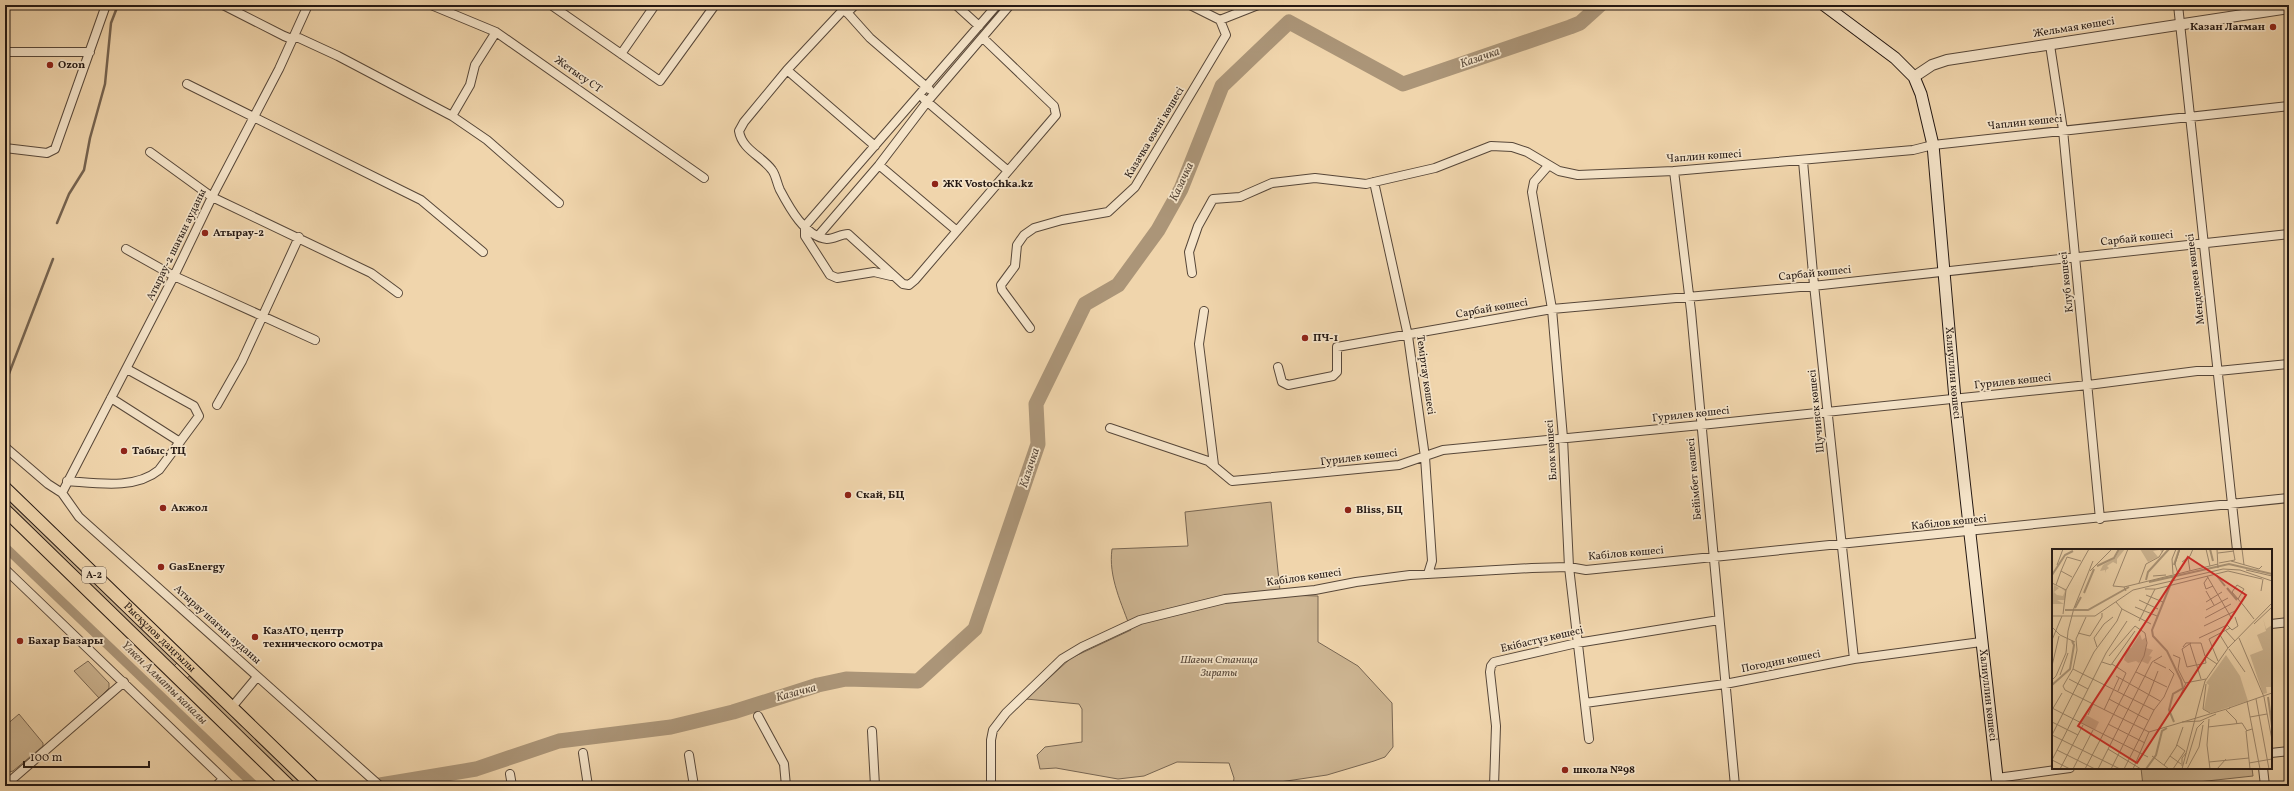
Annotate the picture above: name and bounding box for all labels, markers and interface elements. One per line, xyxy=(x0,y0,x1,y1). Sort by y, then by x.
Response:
street label: Жельмая көшесі xyxy=(2032,14,2116,42)
place label: Казан Лагман xyxy=(2190,20,2265,35)
marker: Казан Лагман xyxy=(2268,22,2278,32)
water label: Казачка xyxy=(1458,44,1502,72)
street label: Жетысу СТ xyxy=(551,53,605,97)
place label: Ozon xyxy=(58,58,85,73)
marker: Ozon xyxy=(45,60,55,70)
street label: Казачка өзені көшесі xyxy=(1122,85,1188,181)
street label: Чаплин көшесі xyxy=(1987,112,2063,134)
street label: Чаплин көшесі xyxy=(1666,147,1742,167)
water label: Казачка xyxy=(1167,160,1197,204)
place label: ЖК Vostochka.kz xyxy=(943,177,1034,192)
marker: ЖК Vostochka.kz xyxy=(930,179,940,189)
street label: Атырау-2 шағын ауданы xyxy=(143,186,211,303)
place label: Атырау-2 xyxy=(213,226,264,241)
marker: Атырау-2 xyxy=(200,228,210,238)
street label: Сарбай көшесі xyxy=(2100,228,2174,250)
street label: Менделеев көшесі xyxy=(2183,233,2209,325)
street label: Клуб көшесі xyxy=(2056,251,2078,313)
street label: Сарбай көшесі xyxy=(1778,263,1852,285)
street label: Сарбай көшесі xyxy=(1455,295,1529,323)
street label: Халиуллин көшесі xyxy=(1941,326,1965,420)
place label: ПЧ-1 xyxy=(1313,331,1338,346)
marker: ПЧ-1 xyxy=(1300,333,1310,343)
street label: Теміртау көшесі xyxy=(1412,334,1438,416)
street label: Щучинск көшесі xyxy=(1805,369,1829,453)
street label: Гурилев көшесі xyxy=(1974,370,2052,394)
street label: Гурилев көшесі xyxy=(1652,403,1730,427)
street label: Блок көшесі xyxy=(1542,419,1562,481)
street label: Бейімбет көшесі xyxy=(1684,437,1706,521)
place label: Табыс, ТЦ xyxy=(132,444,186,459)
marker: Табыс, ТЦ xyxy=(119,446,129,456)
water label: Казачка xyxy=(1016,446,1044,490)
street label: Гурилев көшесі xyxy=(1320,446,1398,470)
place label: Скай, БЦ xyxy=(856,488,904,503)
marker: Скай, БЦ xyxy=(843,490,853,500)
place label: Акжол xyxy=(171,501,208,516)
marker: Акжол xyxy=(158,503,168,513)
place label: Bliss, БЦ xyxy=(1356,503,1403,518)
marker: Bliss, БЦ xyxy=(1343,505,1353,515)
street label: Кабілов көшесі xyxy=(1911,512,1987,534)
street label: Кабілов көшесі xyxy=(1588,543,1664,565)
inset map xyxy=(2052,549,2272,769)
place label: GasEnergy xyxy=(169,560,226,575)
marker: GasEnergy xyxy=(156,562,166,572)
street label: Кабілов көшесі xyxy=(1265,565,1343,591)
road number: A-2 xyxy=(82,567,106,583)
street label: Атырау шағын ауданы xyxy=(170,582,264,668)
street label: Рысқұлов даңғылы xyxy=(120,599,199,676)
street label: Екібастұз көшесі xyxy=(1499,623,1585,657)
place label: КазАТО, центр технического осмотра xyxy=(263,624,383,652)
marker: КазАТО, центр технического осмотра xyxy=(250,632,260,642)
place label: Бахар Базары xyxy=(28,634,103,649)
marker: Бахар Базары xyxy=(15,636,25,646)
water label: Үлкен Алматы каналы xyxy=(117,638,211,729)
street label: Погодин көшесі xyxy=(1740,647,1822,677)
street label: Халиуллин көшесі xyxy=(1975,648,2000,742)
park label: Шағын Станица Зираты xyxy=(1180,653,1258,681)
water label: Казачка xyxy=(774,680,818,706)
scale bar xyxy=(24,743,149,769)
text: 100 m xyxy=(30,750,63,766)
place label: школа №98 xyxy=(1573,763,1635,778)
marker: школа №98 xyxy=(1560,765,1570,775)

